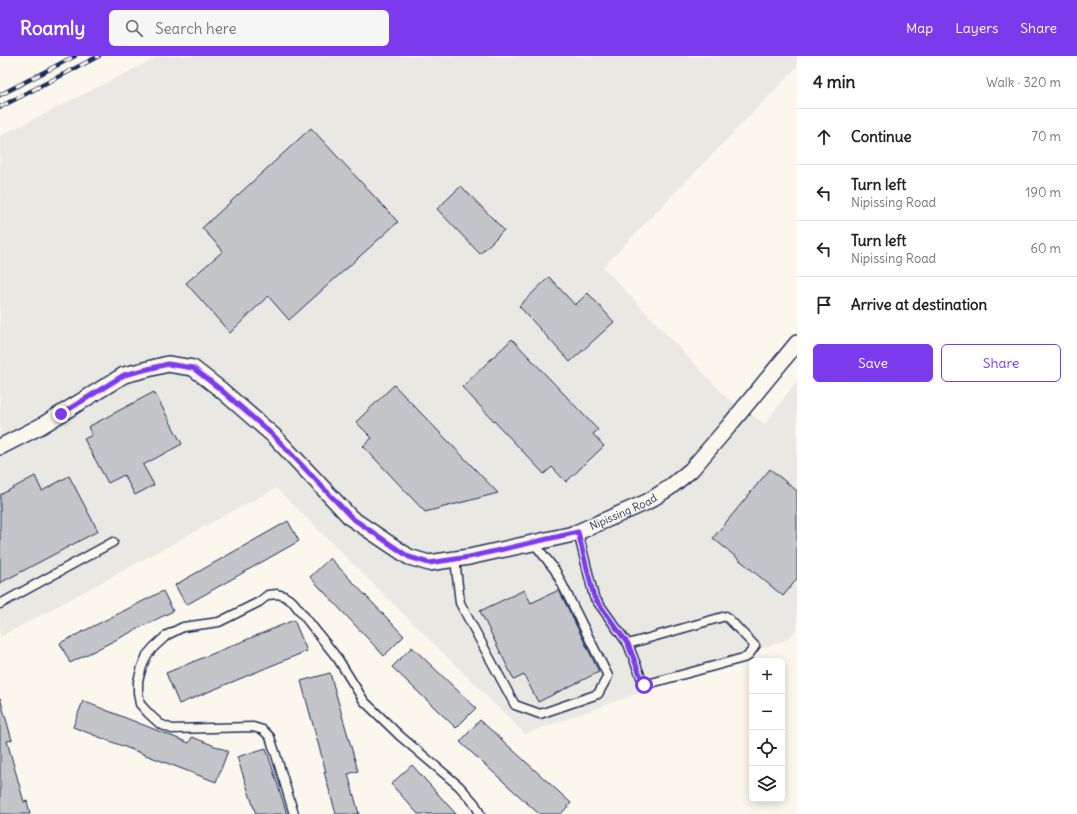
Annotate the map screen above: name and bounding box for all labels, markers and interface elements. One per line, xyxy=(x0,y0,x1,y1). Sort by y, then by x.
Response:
search box xyxy=(109,10,389,46)
text: Roamly xyxy=(20,16,85,40)
icon: search xyxy=(123,17,145,39)
text: Search here xyxy=(155,19,237,38)
text: Map xyxy=(906,19,933,37)
text: Layers xyxy=(955,19,998,37)
text: Share xyxy=(1020,19,1057,37)
text: 4 min xyxy=(813,71,855,93)
text: Walk · 320 m xyxy=(986,74,1061,91)
icon: ahead xyxy=(813,126,835,148)
text: Continue xyxy=(851,127,912,146)
text: 70 m xyxy=(1032,128,1061,145)
text: Turn left xyxy=(851,175,906,194)
icon: left xyxy=(813,182,835,204)
text: 190 m xyxy=(1025,184,1061,201)
text: Nipissing Road xyxy=(851,194,936,211)
text: Turn left xyxy=(851,231,906,250)
icon: left xyxy=(813,238,835,260)
text: 60 m xyxy=(1030,240,1061,257)
text: Nipissing Road xyxy=(851,250,936,267)
icon: arrive xyxy=(813,294,835,316)
text: Arrive at destination xyxy=(851,295,987,314)
button: Save xyxy=(813,344,933,382)
button: Share xyxy=(941,344,1061,382)
route end xyxy=(52,405,70,423)
street label: Nipissing Road xyxy=(587,490,660,533)
map controls xyxy=(749,658,785,802)
button: + xyxy=(749,658,785,694)
route start xyxy=(635,676,653,694)
button: − xyxy=(749,694,785,730)
button: locate xyxy=(749,730,785,766)
button: layers xyxy=(749,766,785,802)

